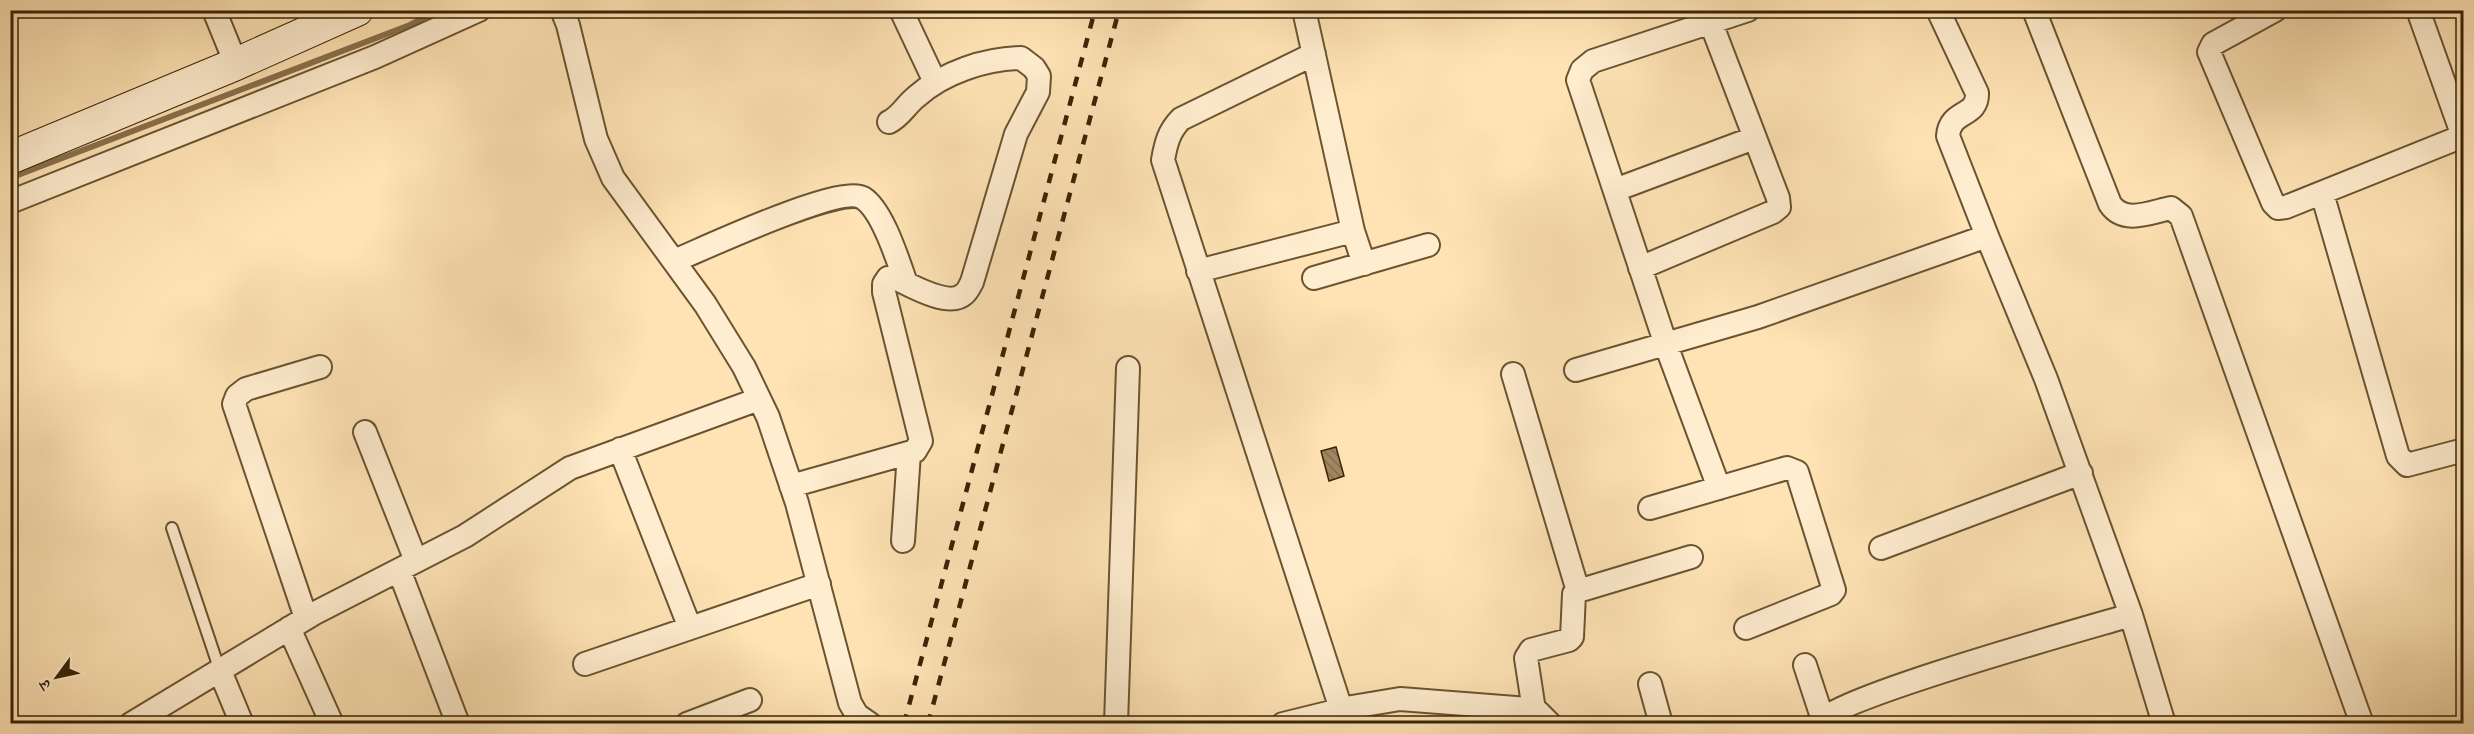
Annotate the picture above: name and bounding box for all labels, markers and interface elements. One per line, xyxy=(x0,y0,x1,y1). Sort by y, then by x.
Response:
north arrow xyxy=(27,647,87,707)
text: उ xyxy=(34,673,59,694)

